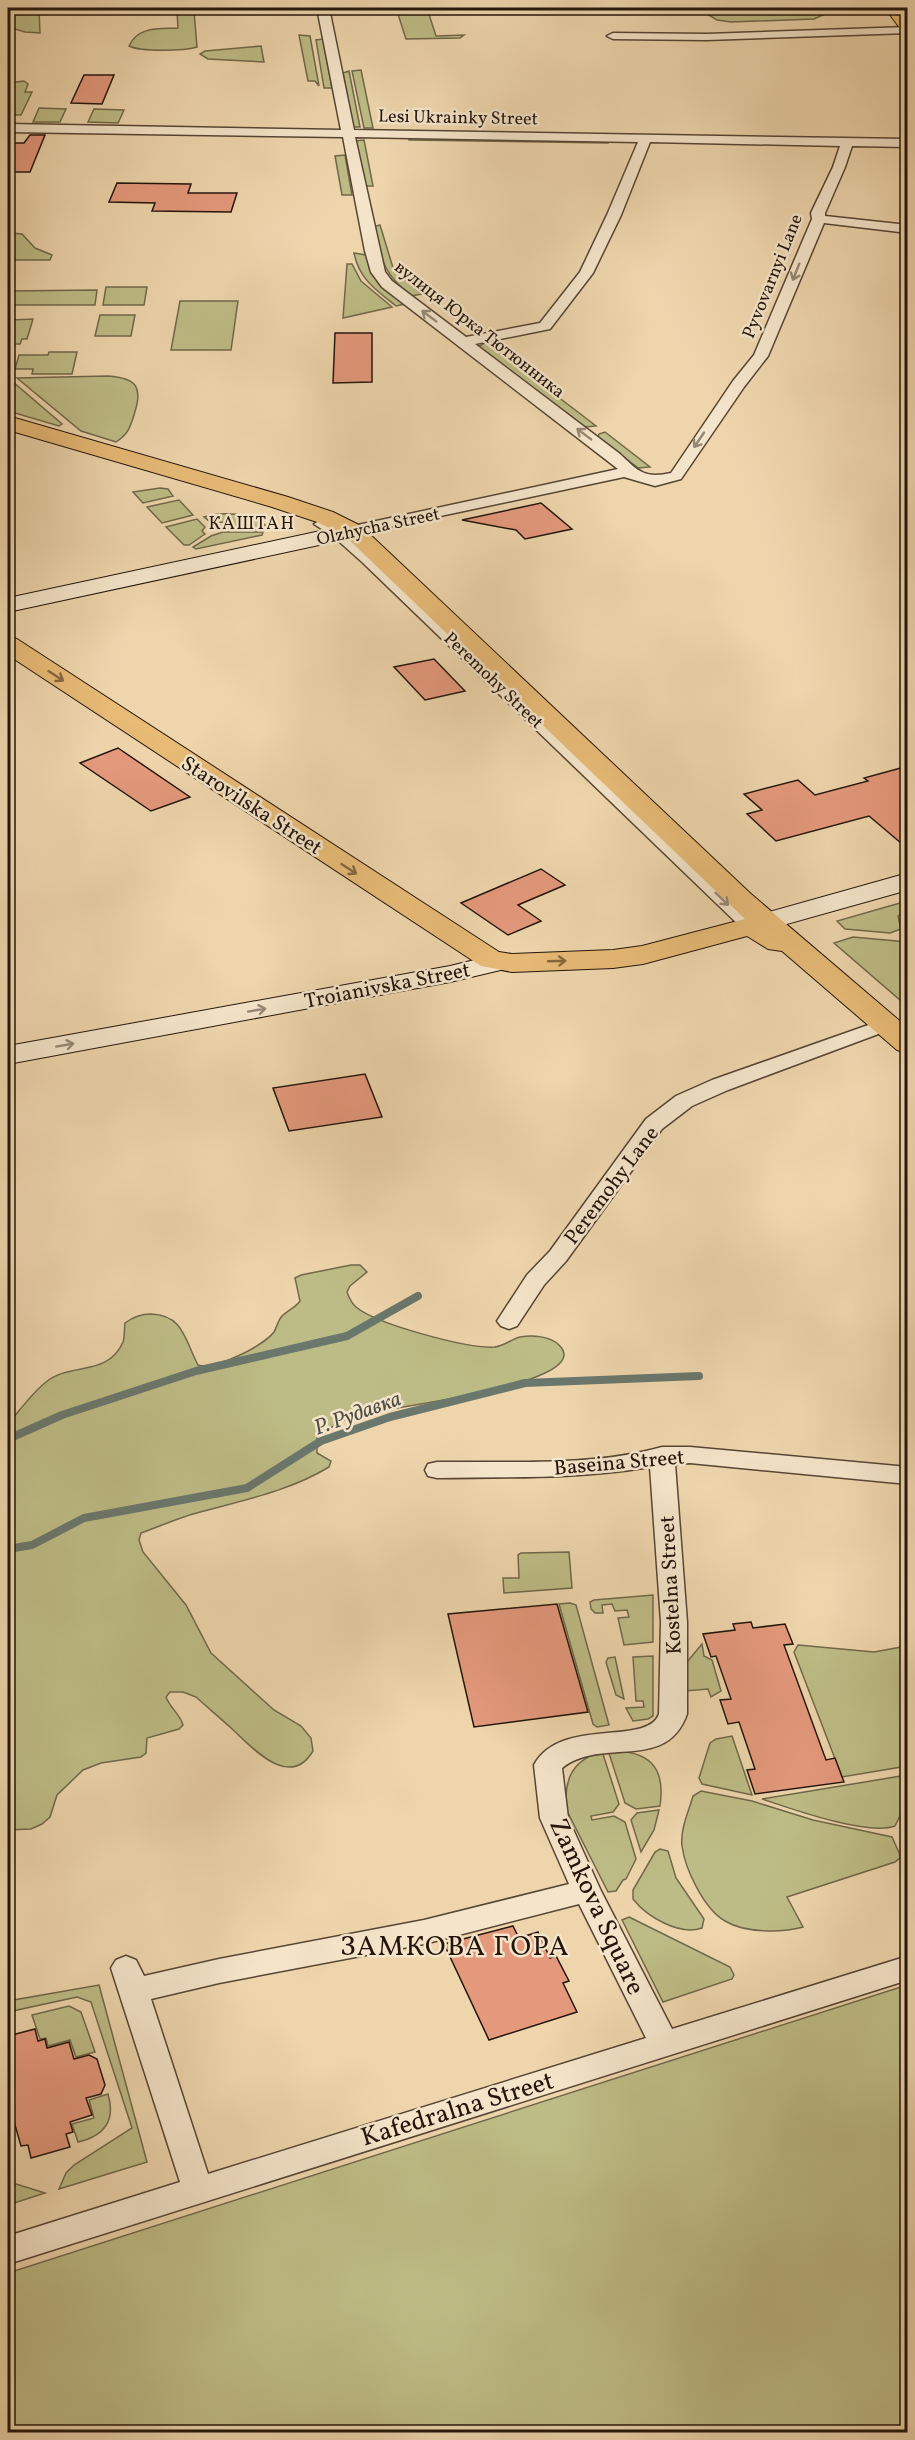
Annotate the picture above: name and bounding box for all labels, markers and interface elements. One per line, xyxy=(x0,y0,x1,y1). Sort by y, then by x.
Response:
street label: Lesi Ukrainky Street xyxy=(378,105,538,132)
street label: Pyvovarnyi Lane xyxy=(737,211,810,342)
street label: вулиця Юрка Тютюнника xyxy=(389,256,570,405)
one-way arrow xyxy=(790,263,801,281)
one-way arrow xyxy=(421,310,437,323)
one-way arrow xyxy=(577,428,593,440)
one-way arrow xyxy=(693,432,705,448)
street label: Olzhycha Street xyxy=(314,502,442,553)
district label: КАШТАН xyxy=(208,512,296,537)
street label: Peremohy Street xyxy=(438,627,548,735)
one-way arrow xyxy=(48,670,64,682)
street label: Starovilska Street xyxy=(175,750,327,863)
one-way arrow xyxy=(341,862,358,875)
one-way arrow xyxy=(714,892,729,906)
street label: Troianivska Street xyxy=(302,956,473,1017)
one-way arrow xyxy=(547,956,567,967)
one-way arrow xyxy=(247,1004,266,1015)
one-way arrow xyxy=(55,1039,74,1050)
street label: Peremohy Lane xyxy=(558,1121,666,1251)
water label: Р. Рудавка xyxy=(310,1384,406,1445)
street label: Baseina Street xyxy=(553,1443,686,1484)
street label: Kostelna Street xyxy=(653,1515,690,1655)
street label: Zamkova Square xyxy=(540,1813,653,2001)
district label: ЗАМКОВА ГОРА xyxy=(340,1928,570,1967)
street label: Kafedralna Street xyxy=(357,2063,558,2156)

